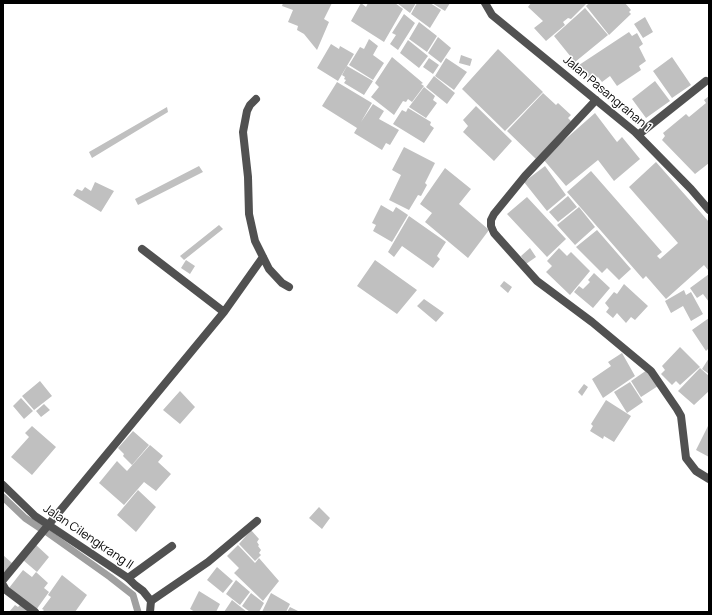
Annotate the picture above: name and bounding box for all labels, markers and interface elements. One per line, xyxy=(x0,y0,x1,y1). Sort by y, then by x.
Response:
street label: Jalan Pasangrahan 1 xyxy=(560,53,654,135)
street label: Jalan Cilengkrang II xyxy=(40,502,136,572)

